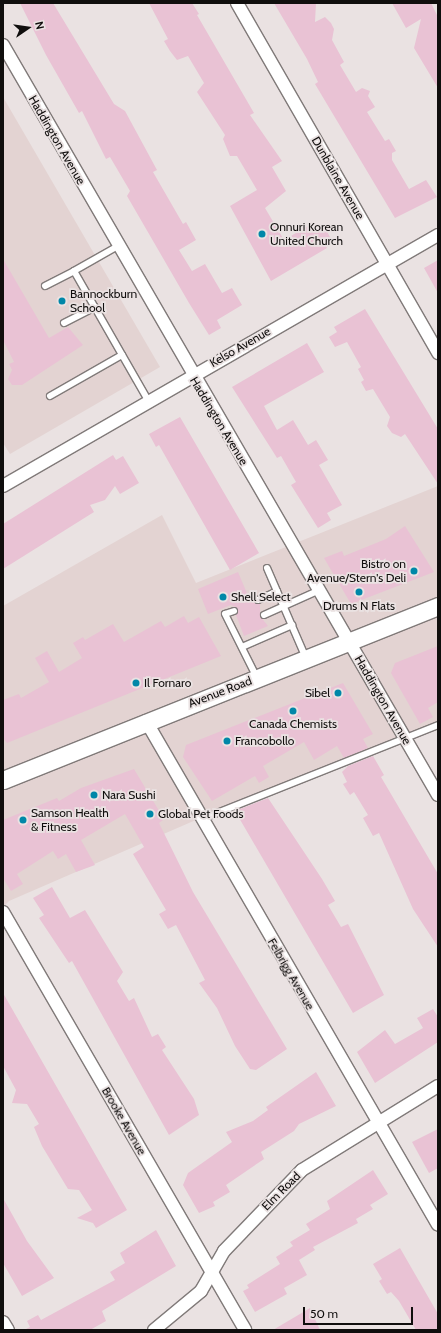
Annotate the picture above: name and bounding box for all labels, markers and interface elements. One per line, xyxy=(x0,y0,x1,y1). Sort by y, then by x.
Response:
north arrow xyxy=(8,8,48,48)
text: N xyxy=(32,20,47,31)
street label: Haddington Avenue xyxy=(26,93,88,187)
street label: Dunblaine Avenue xyxy=(309,134,367,222)
place label: Onnuri Korean United Church xyxy=(270,220,343,248)
marker: Onnuri Korean United Church xyxy=(257,229,267,239)
place label: Bannockburn School xyxy=(70,287,137,315)
marker: Bannockburn School xyxy=(57,296,67,306)
street label: Kelso Avenue xyxy=(207,324,273,370)
street label: Haddington Avenue xyxy=(187,374,251,468)
place label: Bistro on Avenue/Stern's Deli xyxy=(307,557,406,585)
marker: Bistro on Avenue/Stern's Deli xyxy=(409,566,419,576)
marker: Drums N Flats xyxy=(354,587,364,597)
place label: Shell Select xyxy=(231,590,291,604)
marker: Shell Select xyxy=(218,592,228,602)
place label: Drums N Flats xyxy=(323,599,395,613)
street label: Haddington Avenue xyxy=(352,653,414,747)
street label: Avenue Road xyxy=(186,673,254,711)
place label: Il Fornaro xyxy=(144,676,191,690)
marker: Il Fornaro xyxy=(131,678,141,688)
place label: Sibel xyxy=(305,686,330,700)
marker: Sibel xyxy=(333,688,343,698)
marker: Canada Chemists xyxy=(288,706,298,716)
place label: Canada Chemists xyxy=(249,717,337,731)
place label: Francobollo xyxy=(235,734,294,748)
marker: Francobollo xyxy=(222,736,232,746)
place label: Nara Sushi xyxy=(102,788,155,802)
marker: Nara Sushi xyxy=(89,790,99,800)
place label: Samson Health & Fitness xyxy=(31,806,109,834)
place label: Global Pet Foods xyxy=(158,807,243,821)
marker: Global Pet Foods xyxy=(145,809,155,819)
marker: Samson Health & Fitness xyxy=(18,815,28,825)
street label: Felbrigg Avenue xyxy=(265,936,317,1012)
street label: Brooke Avenue xyxy=(99,1085,149,1157)
street label: Elm Road xyxy=(259,1169,303,1213)
scale bar xyxy=(305,1299,415,1325)
text: 50 m xyxy=(310,1306,338,1321)

